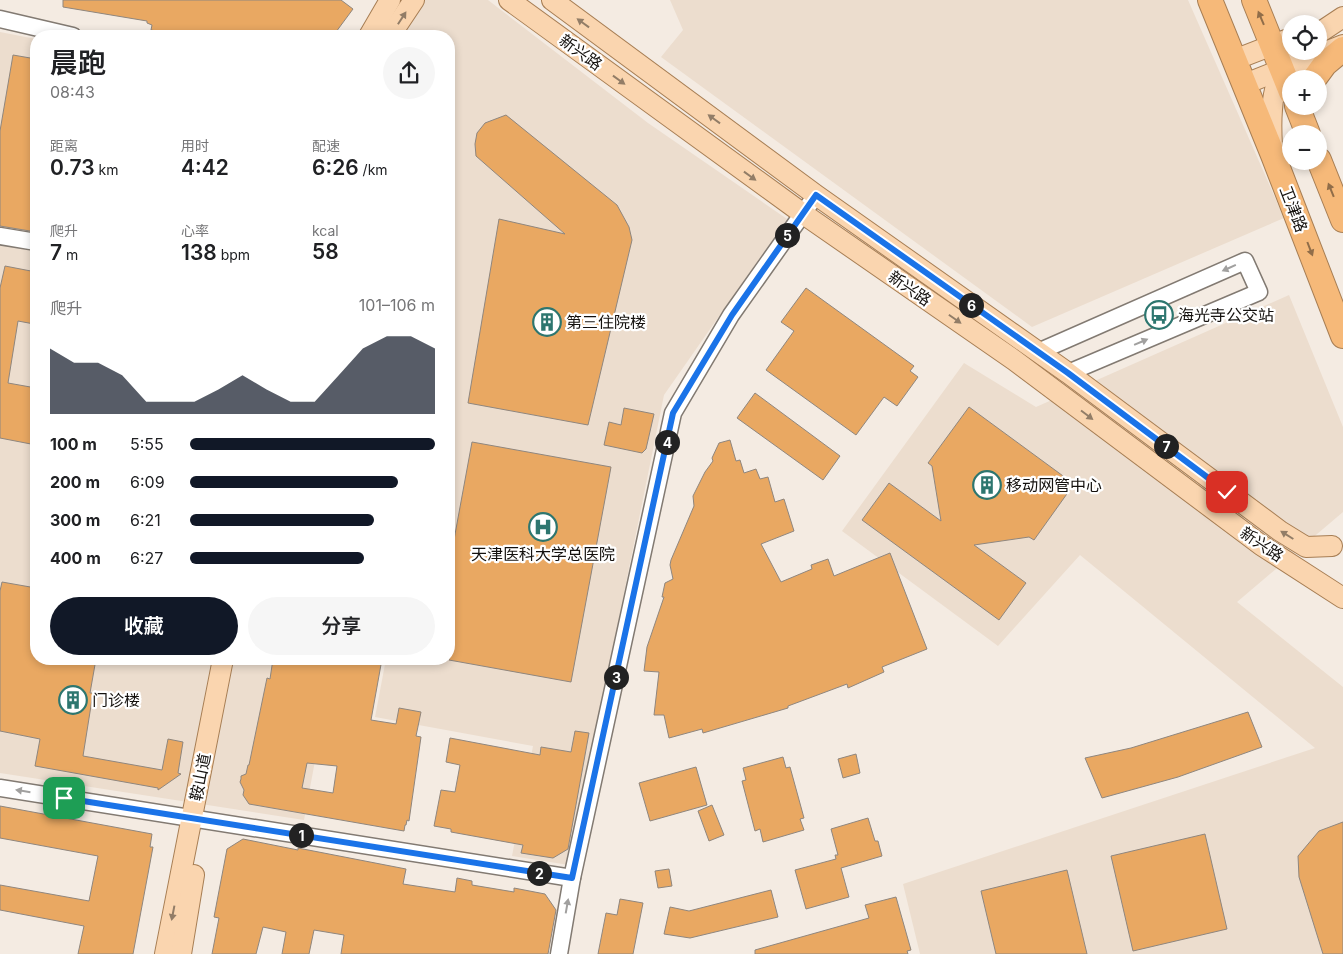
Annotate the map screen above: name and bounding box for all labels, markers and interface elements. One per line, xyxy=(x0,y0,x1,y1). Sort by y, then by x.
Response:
one-way arrow xyxy=(397,11,407,25)
one-way arrow xyxy=(1257,11,1265,25)
map controls xyxy=(1282,15,1327,170)
button: locate xyxy=(1282,15,1327,60)
one-way arrow xyxy=(576,18,590,28)
street label: 新兴路 xyxy=(556,30,606,74)
text: 晨跑 xyxy=(50,46,106,80)
button: share xyxy=(383,47,435,99)
button: + xyxy=(1282,70,1327,115)
one-way arrow xyxy=(612,75,626,85)
text: 08:43 xyxy=(50,82,95,102)
one-way arrow xyxy=(707,114,721,124)
button: − xyxy=(1282,125,1327,170)
text: 距离 xyxy=(50,137,78,154)
text: 用时 xyxy=(181,137,209,154)
text: 配速 xyxy=(312,137,340,154)
text: 0.73 xyxy=(50,155,95,180)
text: 4:42 xyxy=(181,155,229,180)
text: 6:26 xyxy=(312,155,359,180)
text: km xyxy=(95,161,119,178)
text: /km xyxy=(359,161,388,178)
one-way arrow xyxy=(744,171,757,181)
one-way arrow xyxy=(1327,182,1335,197)
street label: 卫津路 xyxy=(1276,183,1312,235)
text: 爬升 xyxy=(50,222,78,239)
text: 心率 xyxy=(181,222,209,239)
text: kcal xyxy=(312,222,339,239)
pin: 5 xyxy=(774,222,800,248)
text: 5 xyxy=(783,227,792,244)
text: 58 xyxy=(312,239,339,264)
text: 7 xyxy=(50,240,62,265)
text: 138 xyxy=(181,240,217,265)
one-way arrow xyxy=(1306,242,1314,256)
text: m xyxy=(62,246,78,263)
text: bpm xyxy=(217,246,250,263)
one-way arrow xyxy=(1222,265,1236,273)
street label: 新兴路 xyxy=(885,266,935,310)
pin: 6 xyxy=(958,292,984,318)
text: 101–106 m xyxy=(359,295,435,315)
text: 6 xyxy=(967,297,976,314)
text: 爬升 xyxy=(50,298,82,318)
bus stop icon: 海光寺公交站 xyxy=(1144,300,1174,330)
place label: 海光寺公交站 xyxy=(1178,305,1274,325)
building icon: 第三住院楼 xyxy=(532,307,562,337)
place label: 第三住院楼 xyxy=(566,312,646,332)
one-way arrow xyxy=(948,315,962,324)
one-way arrow xyxy=(1134,338,1149,346)
one-way arrow xyxy=(1080,410,1094,420)
pin: 4 xyxy=(654,430,680,454)
text: 100 m xyxy=(50,434,97,454)
text: 5:55 xyxy=(130,434,164,454)
text: 4 xyxy=(663,434,672,451)
pin: 7 xyxy=(1154,434,1178,458)
text: 7 xyxy=(1162,438,1171,455)
building icon: 移动网管中心 xyxy=(972,470,1002,500)
pin xyxy=(1206,471,1248,513)
text: 200 m xyxy=(50,472,100,492)
text: 6:09 xyxy=(130,472,165,492)
place label: 移动网管中心 xyxy=(1006,475,1102,495)
icon: check xyxy=(1213,478,1241,506)
text: 300 m xyxy=(50,510,100,530)
text: 6:21 xyxy=(130,510,161,530)
hospital icon: 天津医科大学总医院 xyxy=(528,512,558,542)
street label: 新兴路 xyxy=(1237,522,1287,566)
one-way arrow xyxy=(1280,530,1293,539)
place label: 天津医科大学总医院 xyxy=(471,544,615,564)
text: 400 m xyxy=(50,548,101,568)
text: 6:27 xyxy=(130,548,163,568)
button: 收藏 xyxy=(50,597,238,655)
button: 分享 xyxy=(248,597,435,655)
pin: 3 xyxy=(604,664,628,690)
text: 3 xyxy=(612,669,621,686)
building icon: 门诊楼 xyxy=(58,685,88,715)
place label: 门诊楼 xyxy=(92,690,140,710)
street label: 鞍山道 xyxy=(186,752,214,802)
pin xyxy=(43,777,85,819)
icon: arrive xyxy=(50,784,78,812)
one-way arrow xyxy=(14,787,30,795)
pin: 1 xyxy=(288,822,314,848)
text: 1 xyxy=(298,827,305,844)
pin: 2 xyxy=(526,860,552,886)
text: 2 xyxy=(535,865,544,882)
one-way arrow xyxy=(564,898,572,914)
one-way arrow xyxy=(169,905,177,921)

